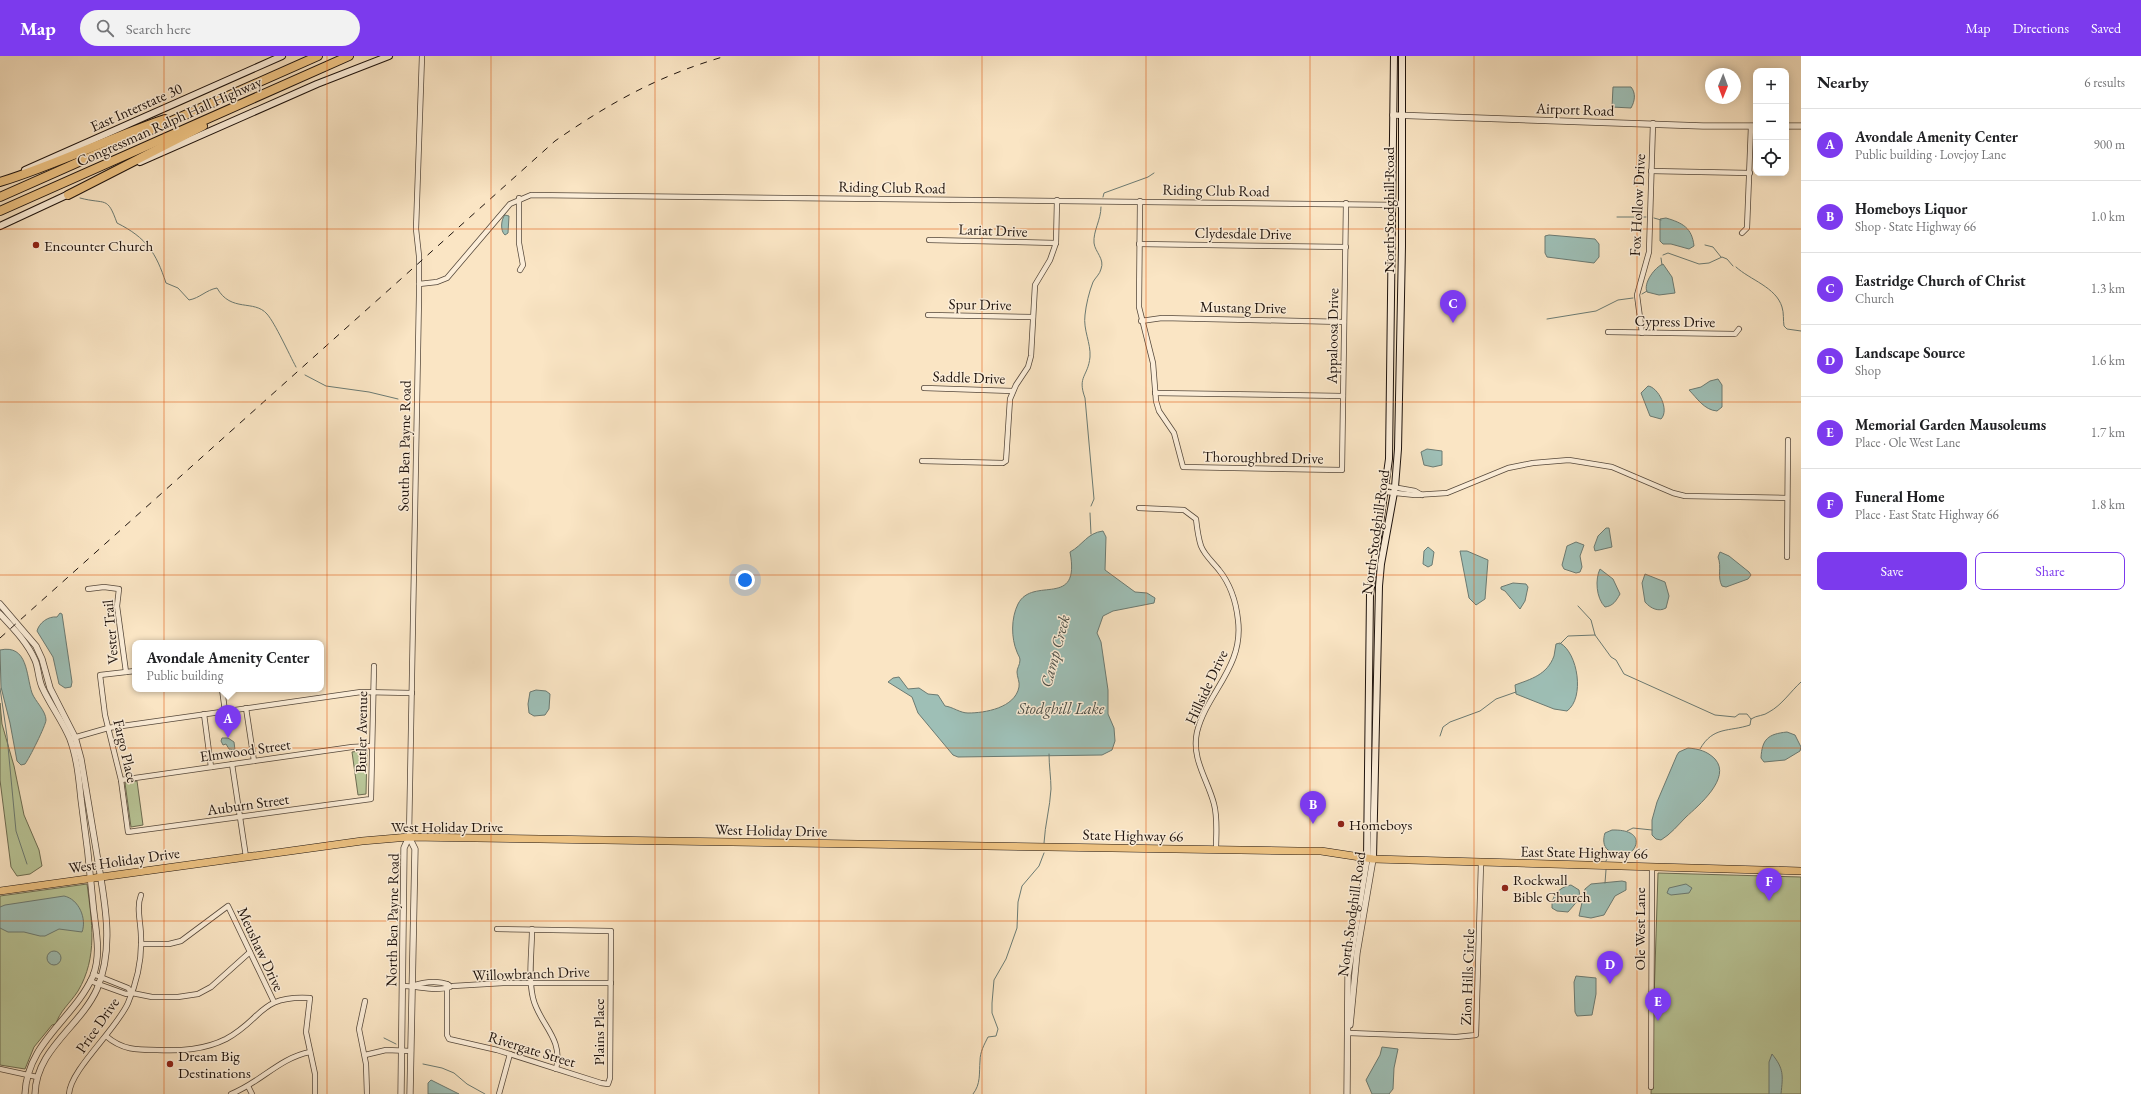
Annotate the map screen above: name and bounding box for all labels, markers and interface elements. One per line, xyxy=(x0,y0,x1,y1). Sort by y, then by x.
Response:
search box xyxy=(80,10,360,46)
text: Map xyxy=(20,16,56,41)
icon: search xyxy=(94,17,116,39)
text: Search here xyxy=(126,19,191,38)
text: Map xyxy=(1965,19,1991,37)
text: Directions xyxy=(2013,19,2069,37)
text: Saved xyxy=(2091,19,2121,37)
north arrow xyxy=(1705,68,1741,104)
map controls xyxy=(1753,68,1789,176)
button: + xyxy=(1753,68,1789,104)
street label: Congressman Ralph Hall Highway xyxy=(73,71,265,170)
text: Nearby xyxy=(1817,71,1869,93)
text: 6 results xyxy=(2084,74,2125,91)
street label: East Interstate 30 xyxy=(87,78,185,136)
street label: Airport Road xyxy=(1534,98,1615,120)
button: − xyxy=(1753,104,1789,140)
text: Avondale Amenity Center xyxy=(1855,127,2018,146)
text: A xyxy=(1825,136,1835,153)
text: 900 m xyxy=(2094,136,2125,153)
button: locate xyxy=(1753,140,1789,176)
text: Public building · Lovejoy Lane xyxy=(1855,146,2006,163)
street label: North Stodghill Road xyxy=(1379,147,1398,273)
street label: Fox Hollow Drive xyxy=(1625,153,1649,257)
street label: Riding Club Road xyxy=(838,177,946,197)
street label: Riding Club Road xyxy=(1162,180,1270,200)
text: Homeboys Liquor xyxy=(1855,199,1967,218)
text: B xyxy=(1826,208,1834,225)
text: 1.0 km xyxy=(2091,208,2125,225)
text: Shop · State Highway 66 xyxy=(1855,218,1976,235)
street label: Lariat Drive xyxy=(958,219,1028,241)
street label: Clydesdale Drive xyxy=(1194,223,1292,243)
place label: Encounter Church xyxy=(44,236,153,255)
marker: Encounter Church xyxy=(31,240,41,250)
text: Eastridge Church of Christ xyxy=(1855,271,2026,290)
text: C xyxy=(1825,280,1835,297)
text: 1.3 km xyxy=(2091,280,2125,297)
street label: Appaloosa Drive xyxy=(1322,288,1342,385)
pin: C xyxy=(1440,290,1466,323)
text: Church xyxy=(1855,290,1894,307)
street label: Spur Drive xyxy=(948,294,1012,314)
street label: Mustang Drive xyxy=(1200,297,1287,317)
street label: Cypress Drive xyxy=(1635,311,1716,331)
text: Landscape Source xyxy=(1855,343,1965,362)
text: D xyxy=(1825,352,1835,369)
text: 1.6 km xyxy=(2091,352,2125,369)
text: Shop xyxy=(1855,362,1881,379)
street label: Saddle Drive xyxy=(932,366,1006,388)
street label: South Ben Payne Road xyxy=(393,380,415,512)
text: Memorial Garden Mausoleums xyxy=(1855,415,2046,434)
text: E xyxy=(1826,424,1834,441)
text: 1.7 km xyxy=(2091,424,2125,441)
text: Place · Ole West Lane xyxy=(1855,434,1960,451)
street label: Thoroughbred Drive xyxy=(1202,446,1324,468)
street label: North Stodghill Road xyxy=(1357,468,1393,596)
text: Funeral Home xyxy=(1855,487,1945,506)
text: F xyxy=(1826,496,1834,513)
text: 1.8 km xyxy=(2091,496,2125,513)
text: Place · East State Highway 66 xyxy=(1855,506,1999,523)
button: Save xyxy=(1817,552,1967,590)
button: Share xyxy=(1975,552,2125,590)
your location xyxy=(735,570,755,590)
street label: Vester Trail xyxy=(98,599,122,665)
water label: Camp Creek xyxy=(1035,612,1075,690)
popup xyxy=(132,640,324,692)
street label: Hillside Drive xyxy=(1180,647,1232,727)
text: Avondale Amenity Center xyxy=(146,648,310,667)
text: Public building xyxy=(146,667,223,684)
street label: Butler Avenue xyxy=(351,691,371,773)
water label: Stodghill Lake xyxy=(1017,698,1105,719)
pin: A xyxy=(215,705,241,738)
street label: Fargo Place xyxy=(109,717,143,785)
street label: Elmwood Street xyxy=(198,734,292,766)
street label: Auburn Street xyxy=(205,789,291,819)
pin: B xyxy=(1300,791,1326,824)
place label: Homeboys xyxy=(1349,815,1412,834)
street label: West Holiday Drive xyxy=(391,817,503,836)
marker: Homeboys xyxy=(1336,819,1346,829)
street label: West Holiday Drive xyxy=(715,820,827,840)
street label: State Highway 66 xyxy=(1082,825,1184,845)
street label: East State Highway 66 xyxy=(1520,841,1648,863)
street label: West Holiday Drive xyxy=(67,843,181,877)
street label: North Stodghill Road xyxy=(1333,850,1369,978)
street label: North Ben Payne Road xyxy=(381,853,403,987)
pin: F xyxy=(1756,868,1782,901)
place label: Rockwall Bible Church xyxy=(1513,870,1591,906)
marker: Rockwall Bible Church xyxy=(1500,883,1510,893)
street label: Ole West Lane xyxy=(1630,887,1649,971)
street label: Meushaw Drive xyxy=(233,904,289,994)
street label: Zion Hills Circle xyxy=(1456,928,1478,1026)
pin: D xyxy=(1597,951,1623,984)
street label: Willowbranch Drive xyxy=(472,961,590,985)
pin: E xyxy=(1645,988,1671,1021)
street label: Price Drive xyxy=(71,993,123,1057)
street label: Plains Place xyxy=(589,998,608,1065)
street label: Rivergate Street xyxy=(486,1027,578,1071)
place label: Dream Big Destinations xyxy=(178,1046,251,1082)
marker: Dream Big Destinations xyxy=(165,1059,175,1069)

